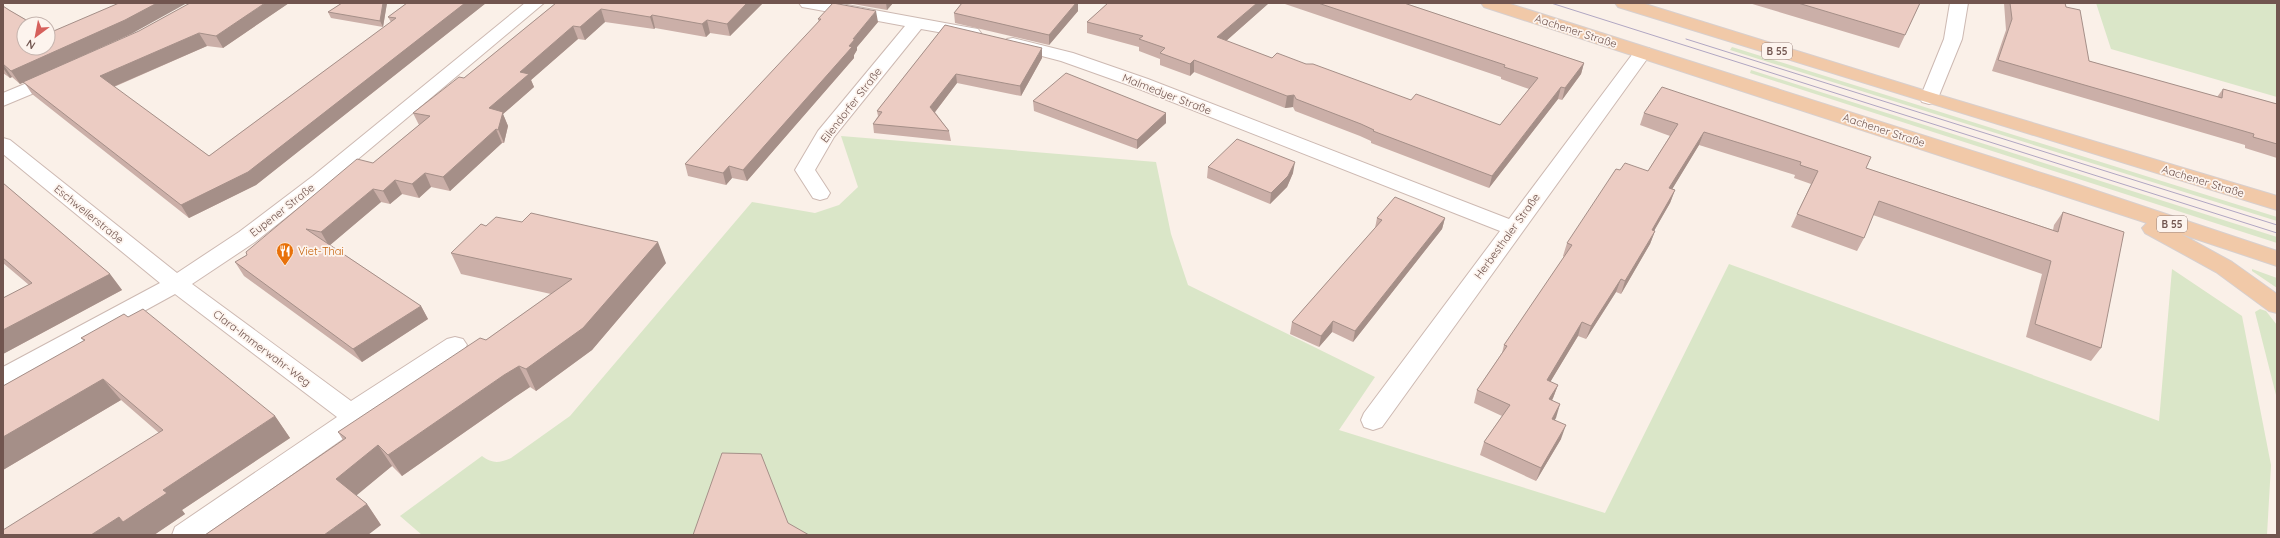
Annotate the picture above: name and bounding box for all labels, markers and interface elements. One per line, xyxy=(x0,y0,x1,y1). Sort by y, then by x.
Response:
street label: Aachener Straße xyxy=(1533,11,1619,51)
north arrow xyxy=(16,16,56,56)
text: N xyxy=(24,36,38,53)
road number: B 55 xyxy=(1762,43,1792,59)
street label: Eilendorfer Straße xyxy=(817,65,885,145)
street label: Malmedyer Straße xyxy=(1120,71,1214,117)
street label: Aachener Straße xyxy=(1841,110,1927,150)
street label: Aachener Straße xyxy=(2160,162,2246,200)
street label: Eupener Straße xyxy=(247,180,317,240)
street label: Eschweilerstraße xyxy=(51,182,127,246)
street label: Herbesthaler Straße xyxy=(1471,190,1543,282)
road number: B 55 xyxy=(2157,216,2187,232)
restaurant icon: Viet-Thai xyxy=(275,241,295,266)
place label: Viet-Thai xyxy=(298,244,344,258)
street label: Clara-Immerwahr-Weg xyxy=(210,307,314,389)

